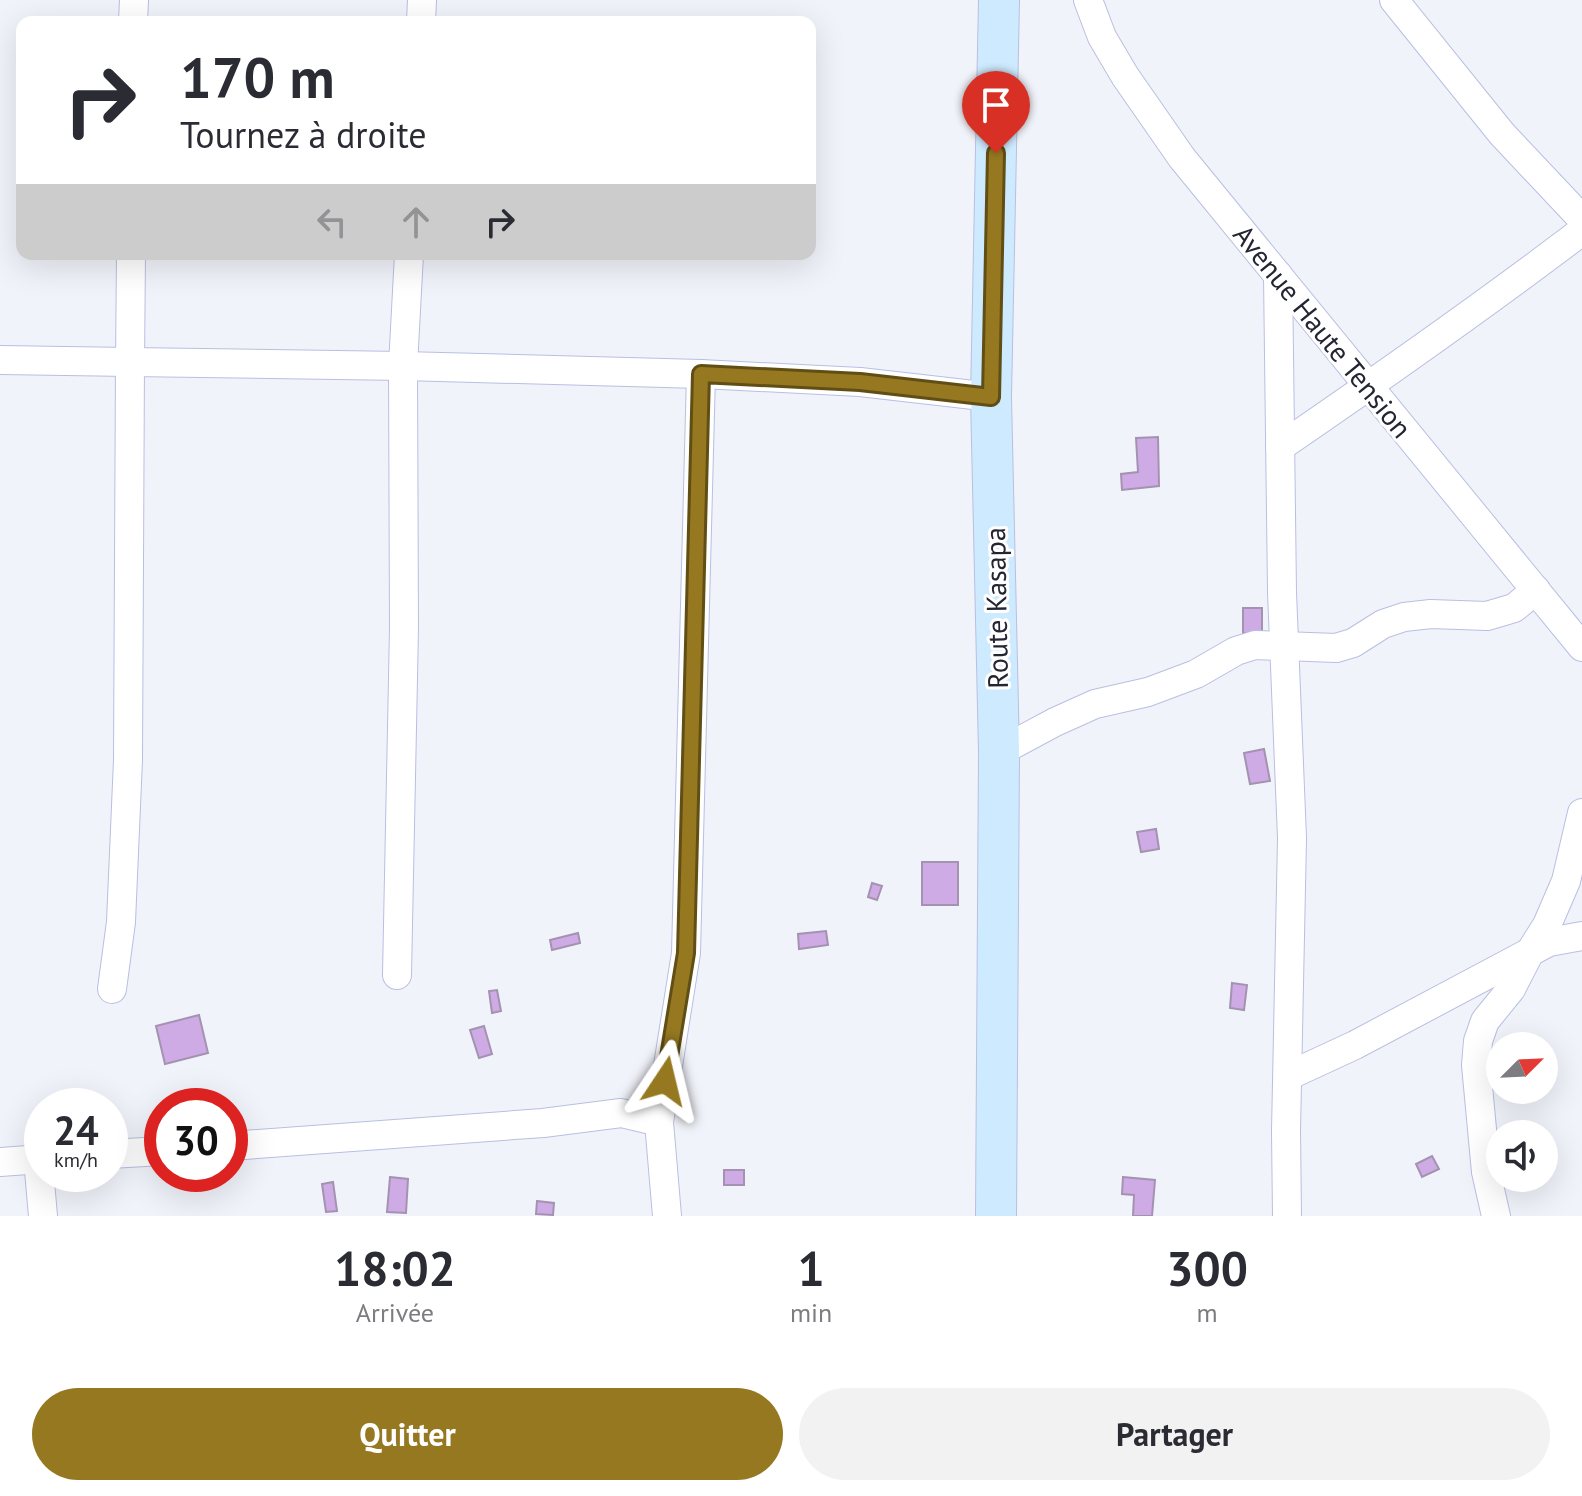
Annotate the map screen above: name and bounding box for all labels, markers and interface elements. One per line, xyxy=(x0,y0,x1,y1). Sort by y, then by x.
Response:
text: 170 m xyxy=(180,41,335,113)
icon: right xyxy=(48,48,152,152)
pin xyxy=(962,71,1030,153)
icon: arrive xyxy=(974,83,1018,127)
text: Tournez à droite xyxy=(180,111,427,158)
icon: left xyxy=(310,200,354,244)
icon: ahead xyxy=(394,200,438,244)
icon: right xyxy=(478,200,522,244)
street label: Avenue Haute Tension xyxy=(1226,217,1420,445)
street label: Route Kasapa xyxy=(976,527,1016,689)
north arrow xyxy=(1486,1032,1558,1104)
map controls xyxy=(1486,1032,1558,1192)
position arrow xyxy=(623,1039,707,1123)
speed limit sign: 30 xyxy=(144,1088,248,1192)
text: 24 xyxy=(53,1104,99,1156)
button: sound xyxy=(1486,1120,1558,1192)
text: km/h xyxy=(54,1147,98,1173)
text: 18:02 xyxy=(334,1237,456,1299)
text: 1 xyxy=(797,1237,825,1299)
text: 300 xyxy=(1166,1237,1248,1299)
text: Arrivée xyxy=(356,1296,434,1329)
text: min xyxy=(790,1296,832,1329)
text: m xyxy=(1197,1296,1218,1329)
button: Quitter xyxy=(32,1388,783,1480)
button: Partager xyxy=(799,1388,1550,1480)

